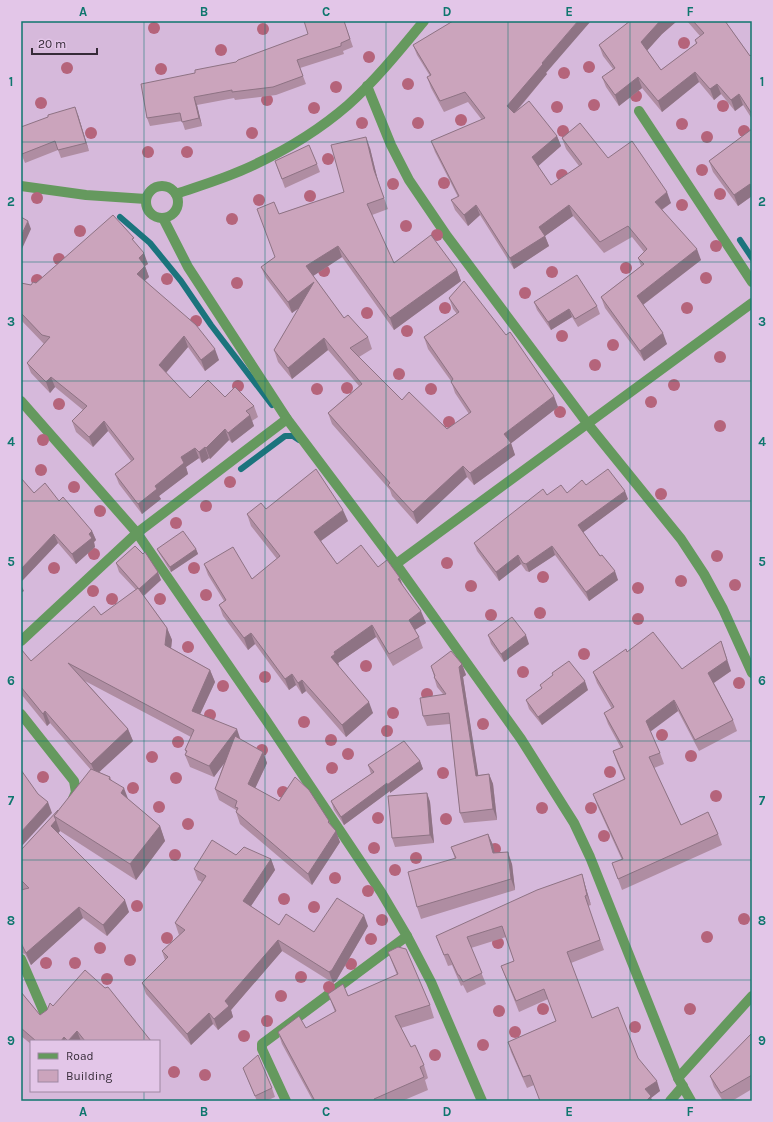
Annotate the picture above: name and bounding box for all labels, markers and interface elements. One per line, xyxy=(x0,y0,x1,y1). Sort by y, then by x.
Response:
text: A xyxy=(79,4,87,19)
text: B xyxy=(200,4,208,19)
text: C xyxy=(322,4,330,19)
text: D xyxy=(443,4,452,19)
text: E xyxy=(565,4,573,19)
text: F xyxy=(686,4,694,19)
scale bar xyxy=(32,30,97,56)
text: 20 m xyxy=(38,37,66,51)
text: 1 xyxy=(9,74,13,89)
text: 1 xyxy=(760,74,764,89)
text: 2 xyxy=(7,194,15,209)
text: 2 xyxy=(758,194,766,209)
text: 3 xyxy=(7,314,15,329)
text: 3 xyxy=(758,314,766,329)
text: 4 xyxy=(7,434,15,449)
text: 4 xyxy=(758,434,766,449)
text: 5 xyxy=(7,554,15,569)
text: 5 xyxy=(758,554,766,569)
text: 6 xyxy=(7,673,15,688)
text: 6 xyxy=(758,673,766,688)
text: 7 xyxy=(8,793,15,808)
text: 7 xyxy=(759,793,766,808)
text: 8 xyxy=(7,913,15,928)
text: 8 xyxy=(758,913,766,928)
text: 9 xyxy=(7,1033,15,1048)
text: 9 xyxy=(758,1033,766,1048)
legend xyxy=(30,1040,160,1092)
text: Road xyxy=(66,1049,94,1063)
text: Building xyxy=(66,1069,113,1083)
text: A xyxy=(79,1104,87,1119)
text: B xyxy=(200,1104,208,1119)
text: C xyxy=(322,1104,330,1119)
text: D xyxy=(443,1104,452,1119)
text: E xyxy=(565,1104,573,1119)
text: F xyxy=(686,1104,694,1119)

